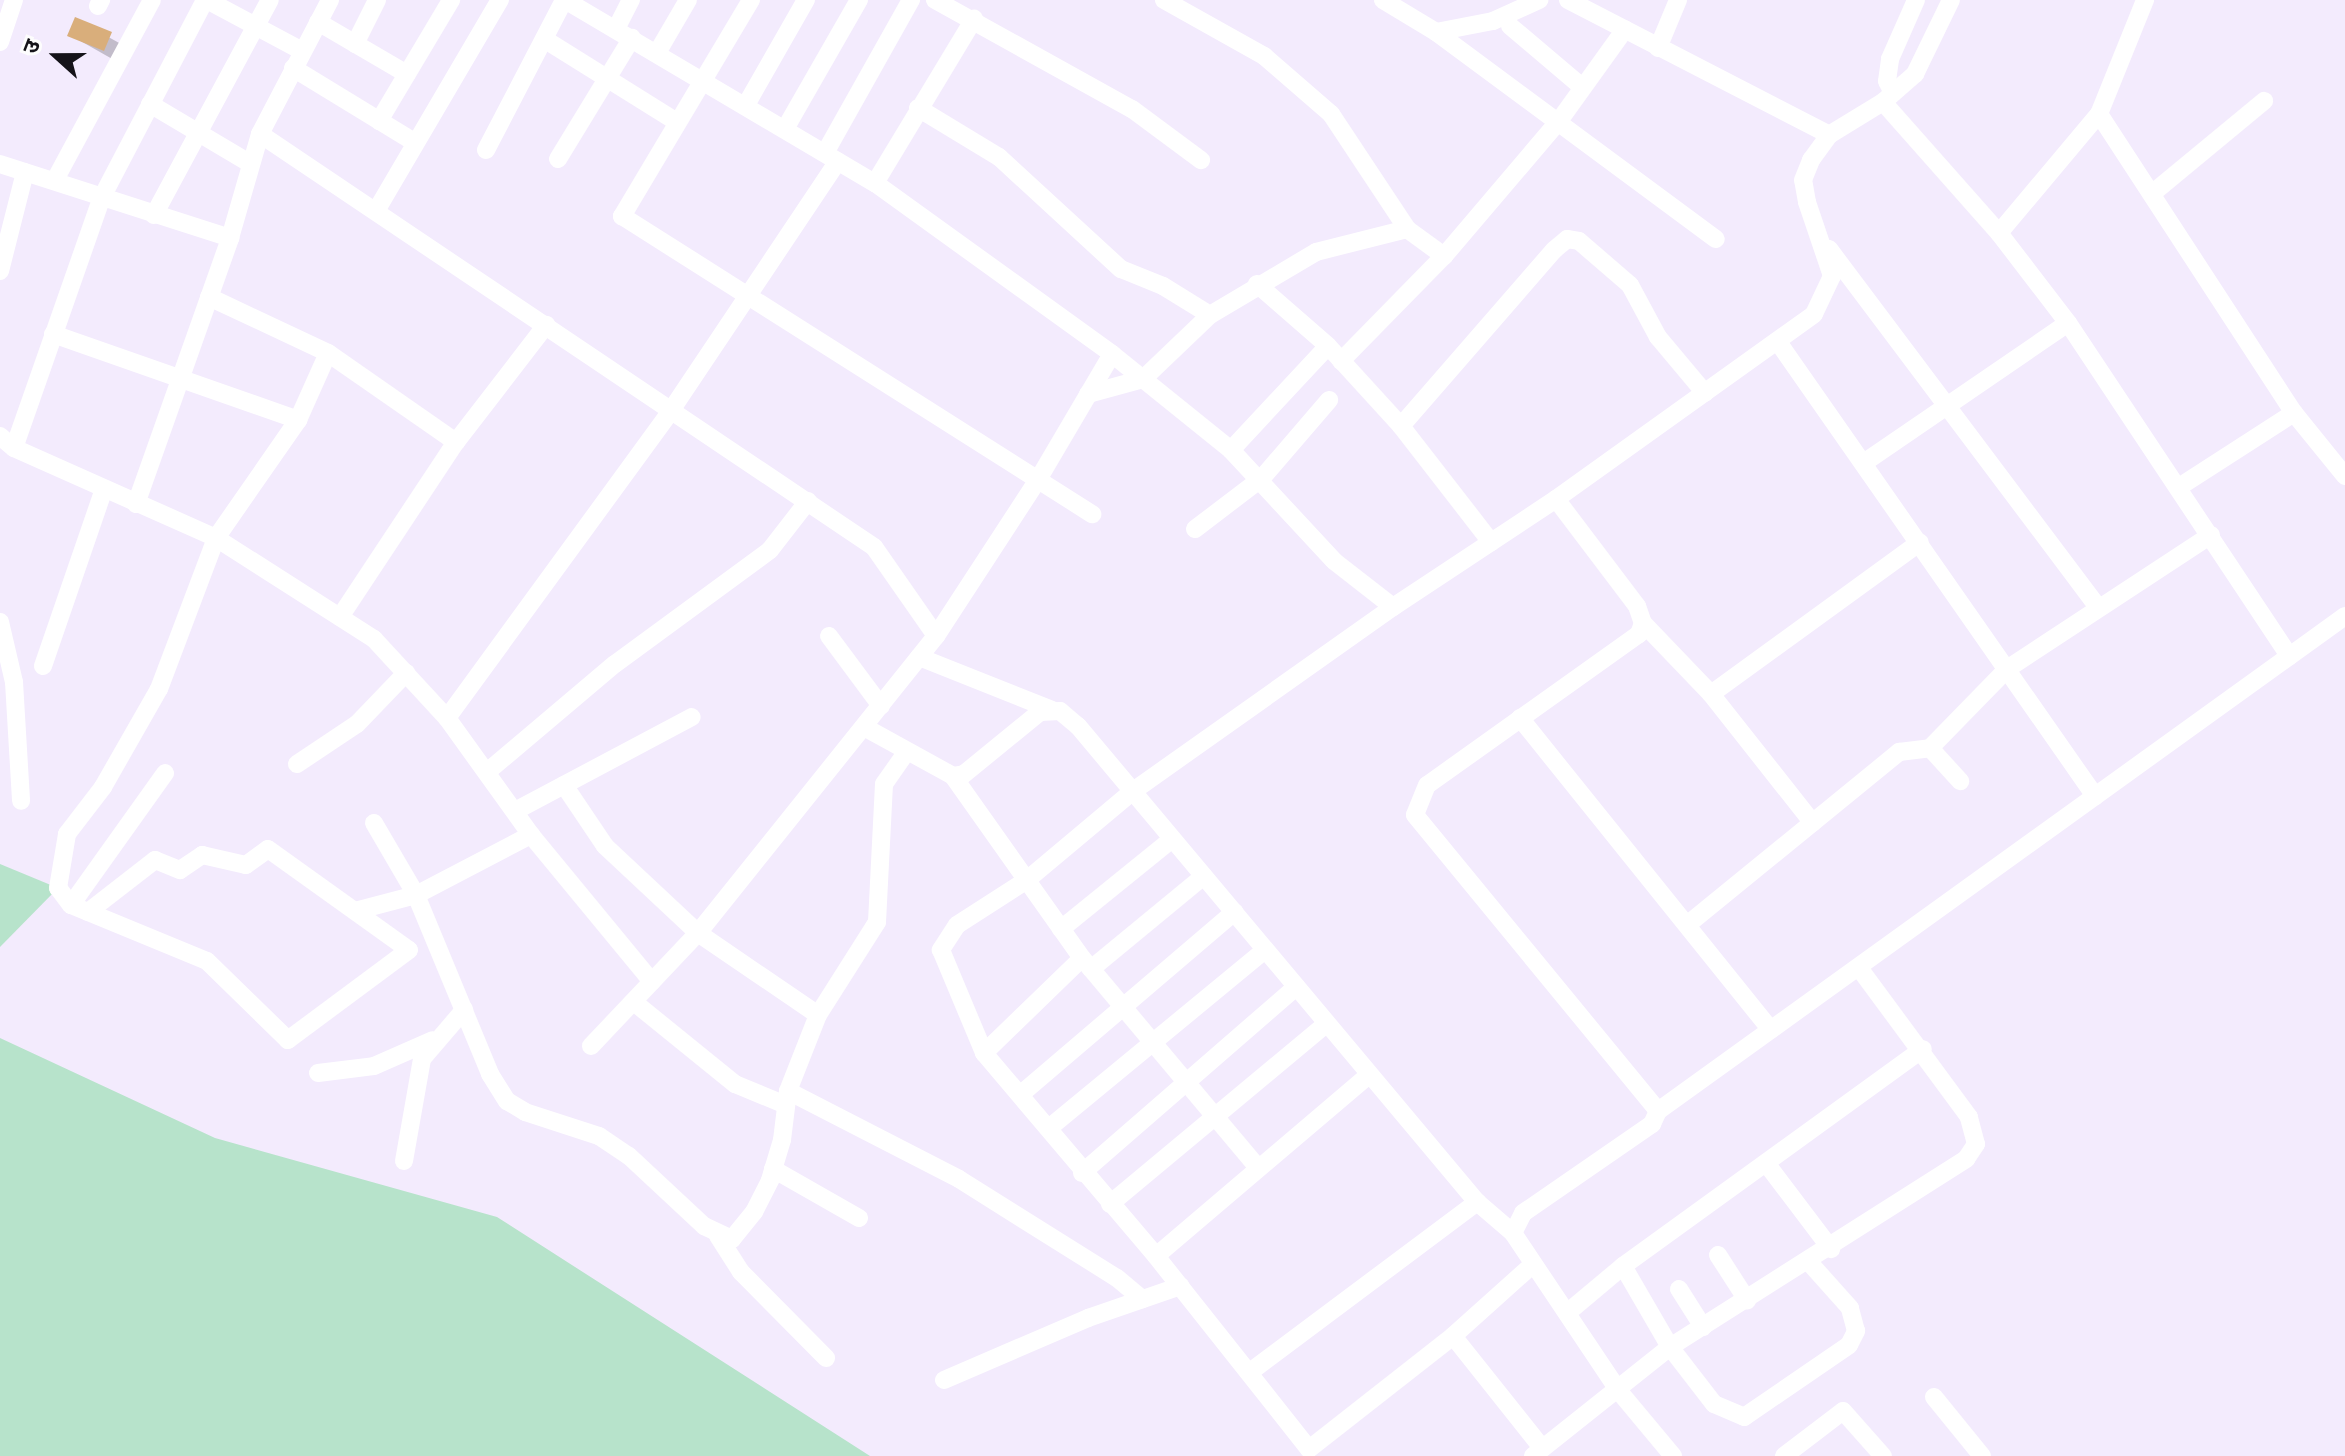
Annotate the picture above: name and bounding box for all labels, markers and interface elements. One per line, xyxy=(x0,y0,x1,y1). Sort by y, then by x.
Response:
north arrow xyxy=(16,16,96,96)
text: उ xyxy=(18,36,48,58)

